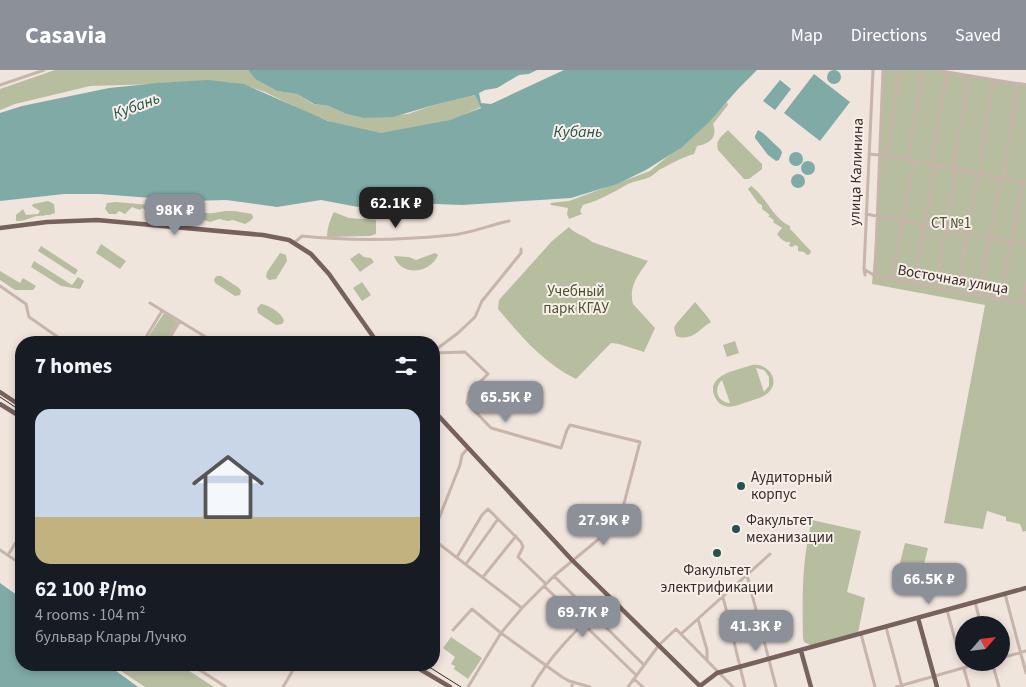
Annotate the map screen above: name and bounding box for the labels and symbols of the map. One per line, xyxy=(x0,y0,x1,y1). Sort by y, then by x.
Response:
water label: Кубань xyxy=(110,87,163,125)
street label: улица Калинина xyxy=(844,118,869,226)
water label: Кубань xyxy=(554,121,602,143)
pin: 62.1K ₽ xyxy=(350,186,442,229)
pin: 98K ₽ xyxy=(140,194,210,236)
park label: СТ №1 xyxy=(931,213,971,234)
street label: Восточная улица xyxy=(896,259,1010,300)
park label: Учебный парк КГАУ xyxy=(543,281,609,319)
pin: 65.5K ₽ xyxy=(460,380,552,423)
place label: Аудиторный корпус xyxy=(751,467,833,505)
marker: Аудиторный корпус xyxy=(735,480,747,492)
pin: 27.9K ₽ xyxy=(558,504,650,546)
place label: Факультет механизации xyxy=(746,510,834,548)
marker: Факультет механизации xyxy=(730,523,742,535)
marker: Факультет электрификации xyxy=(711,547,723,559)
place label: Факультет электрификации xyxy=(661,560,773,598)
pin: 66.5K ₽ xyxy=(883,562,975,605)
pin: 69.7K ₽ xyxy=(537,596,629,638)
pin: 41.3K ₽ xyxy=(710,610,802,652)
north arrow xyxy=(955,616,1010,671)

